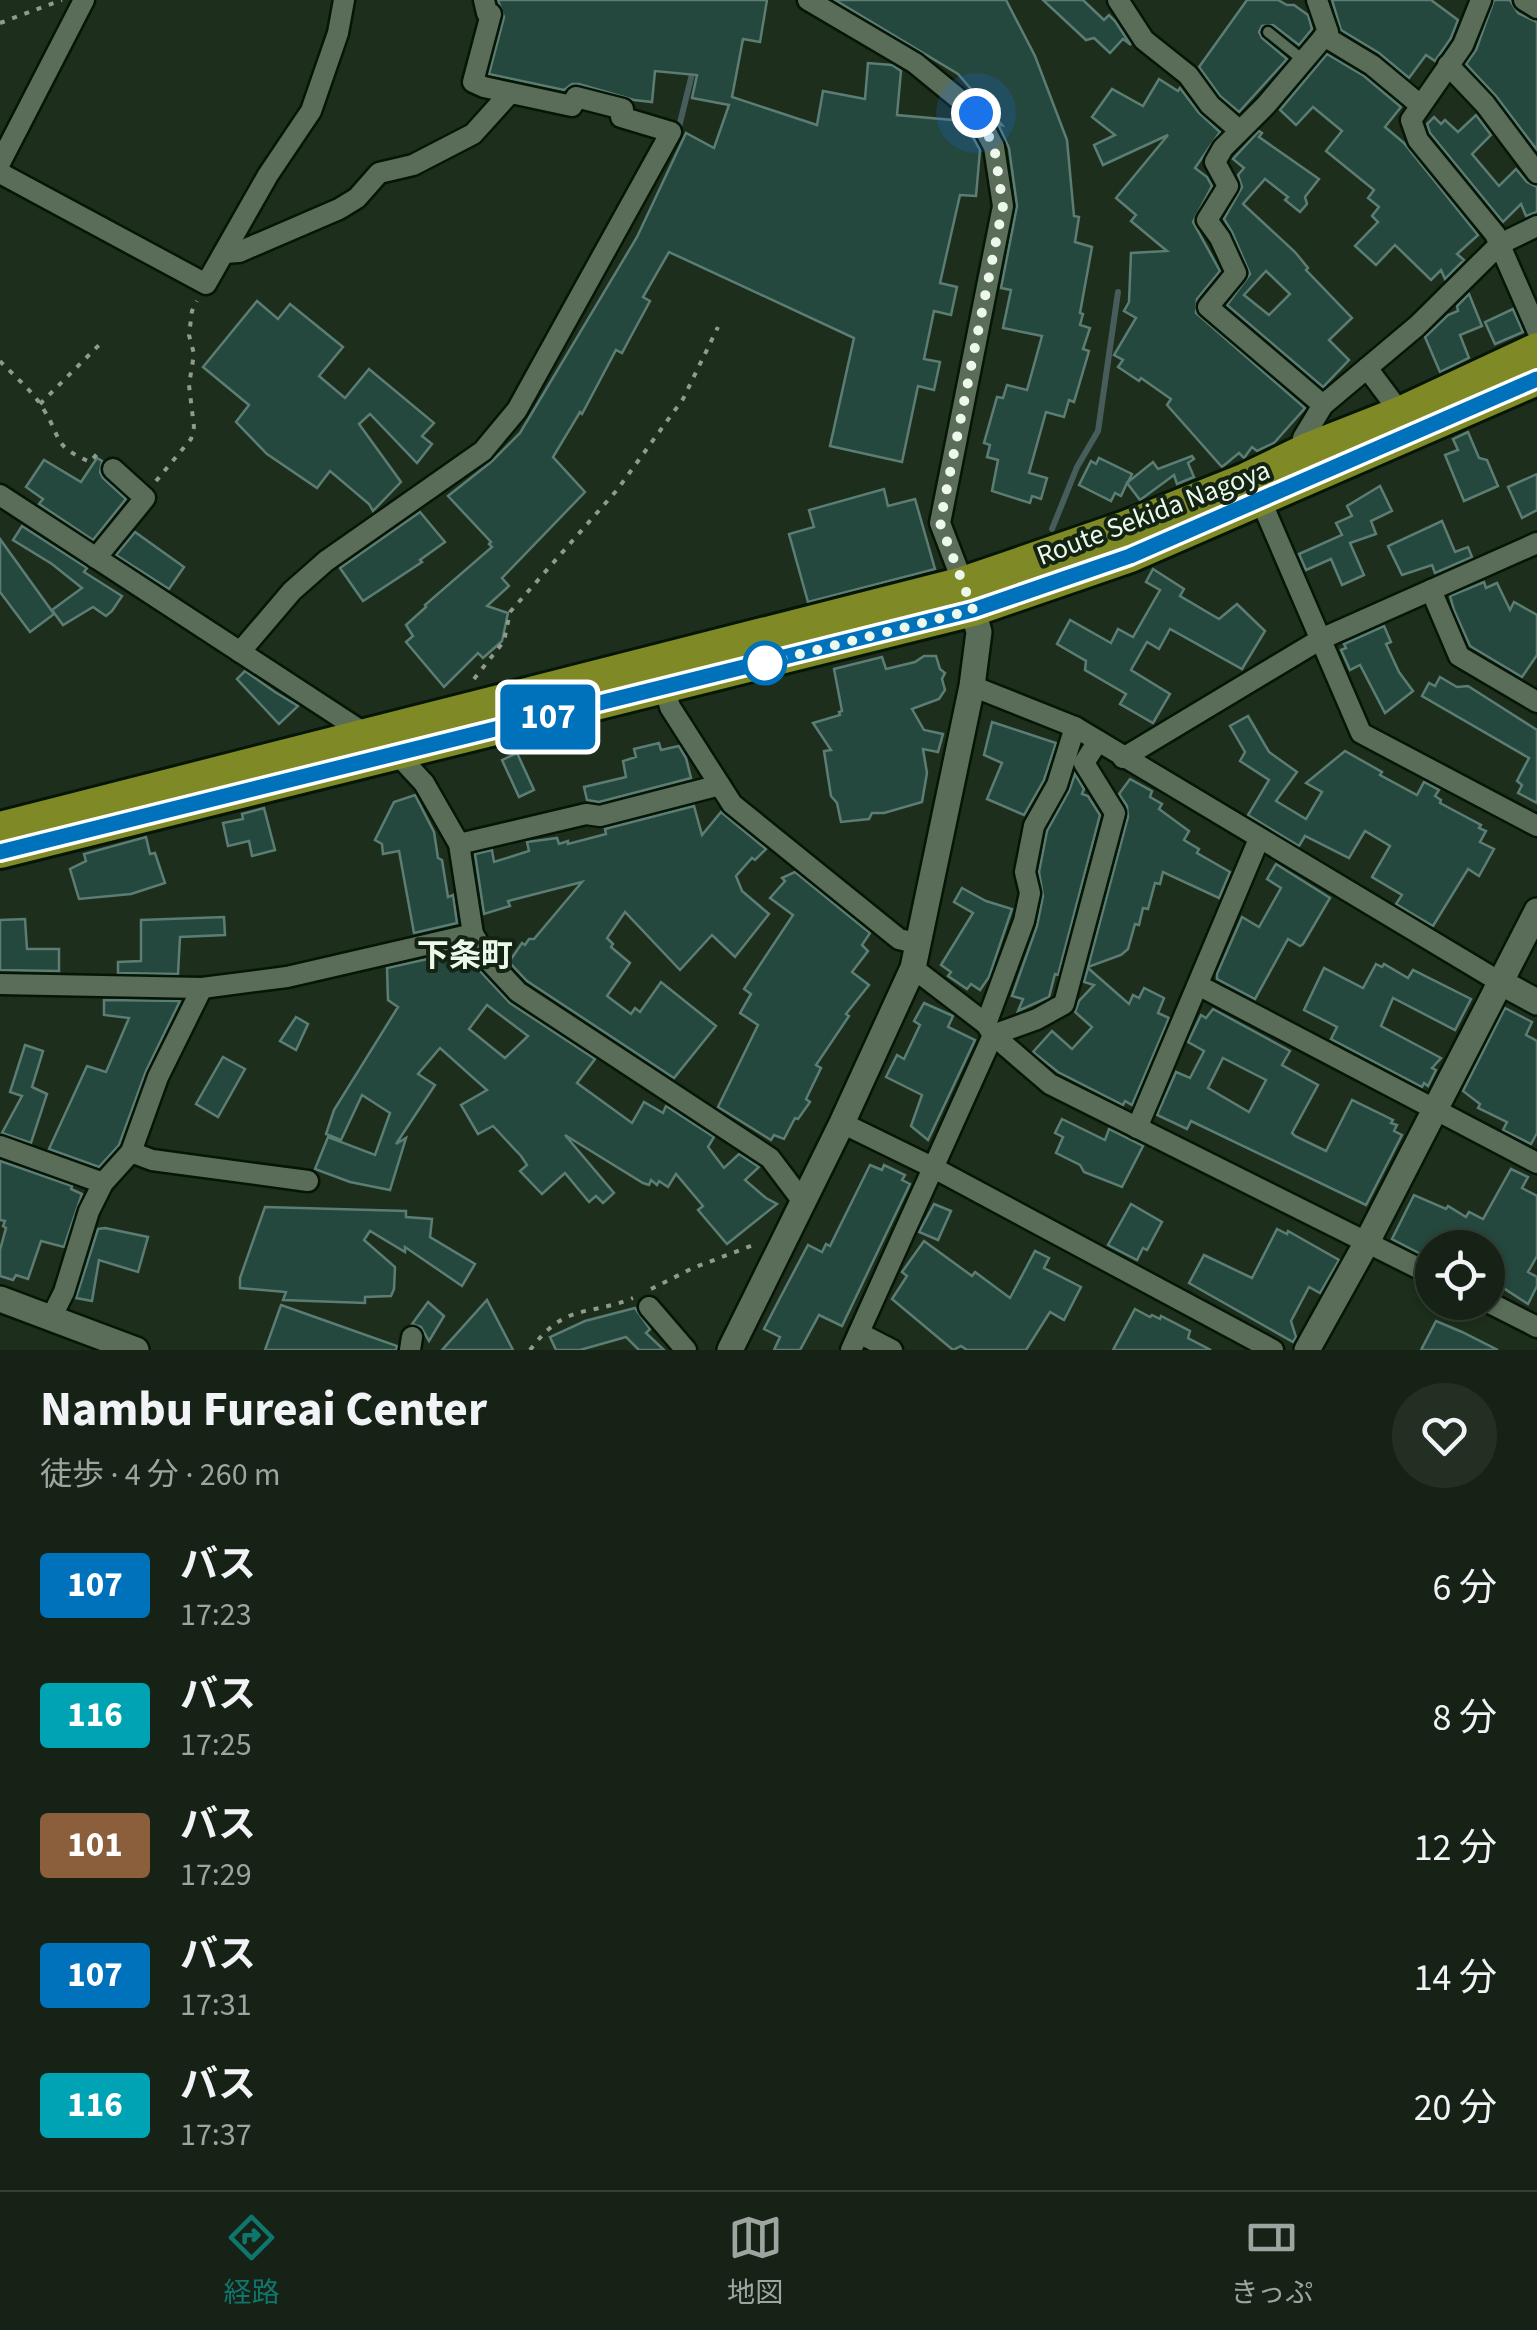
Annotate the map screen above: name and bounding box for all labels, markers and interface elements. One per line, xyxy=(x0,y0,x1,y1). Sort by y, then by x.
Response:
your location xyxy=(951,88,1001,138)
street label: Route Sekida Nagoya xyxy=(1031,450,1276,576)
unlabelled marker xyxy=(744,642,786,684)
line badge: 107 xyxy=(490,684,606,750)
text: 107 xyxy=(520,692,576,742)
district label: 下条町 xyxy=(417,933,513,979)
map controls xyxy=(1415,1230,1505,1320)
button: locate xyxy=(1415,1230,1505,1320)
text: Nambu Fureai Center xyxy=(40,1376,487,1444)
button: heart xyxy=(1392,1383,1497,1488)
text: 徒歩 · 4 分 · 260 m xyxy=(40,1452,280,1498)
text: バス xyxy=(180,1538,256,1592)
text: 107 xyxy=(67,1560,123,1610)
text: 6 分 xyxy=(1433,1561,1497,1615)
text: 17:23 xyxy=(180,1592,252,1638)
text: バス xyxy=(180,1668,256,1722)
text: 116 xyxy=(67,1690,123,1740)
text: 8 分 xyxy=(1433,1691,1497,1745)
text: 17:25 xyxy=(180,1722,252,1768)
text: バス xyxy=(180,1798,256,1852)
text: 101 xyxy=(67,1820,123,1870)
text: 12 分 xyxy=(1414,1821,1497,1875)
text: 17:29 xyxy=(180,1852,252,1898)
text: バス xyxy=(180,1928,256,1982)
text: 107 xyxy=(67,1950,123,2000)
text: 14 分 xyxy=(1414,1951,1497,2005)
text: 17:31 xyxy=(180,1982,252,2028)
text: バス xyxy=(180,2058,256,2112)
text: 116 xyxy=(67,2080,123,2130)
text: 20 分 xyxy=(1414,2081,1497,2135)
text: 17:37 xyxy=(180,2112,252,2158)
tab: 経路 xyxy=(224,2210,280,2313)
tab: 地図 xyxy=(727,2210,783,2313)
tab: きっぷ xyxy=(1230,2210,1313,2313)

